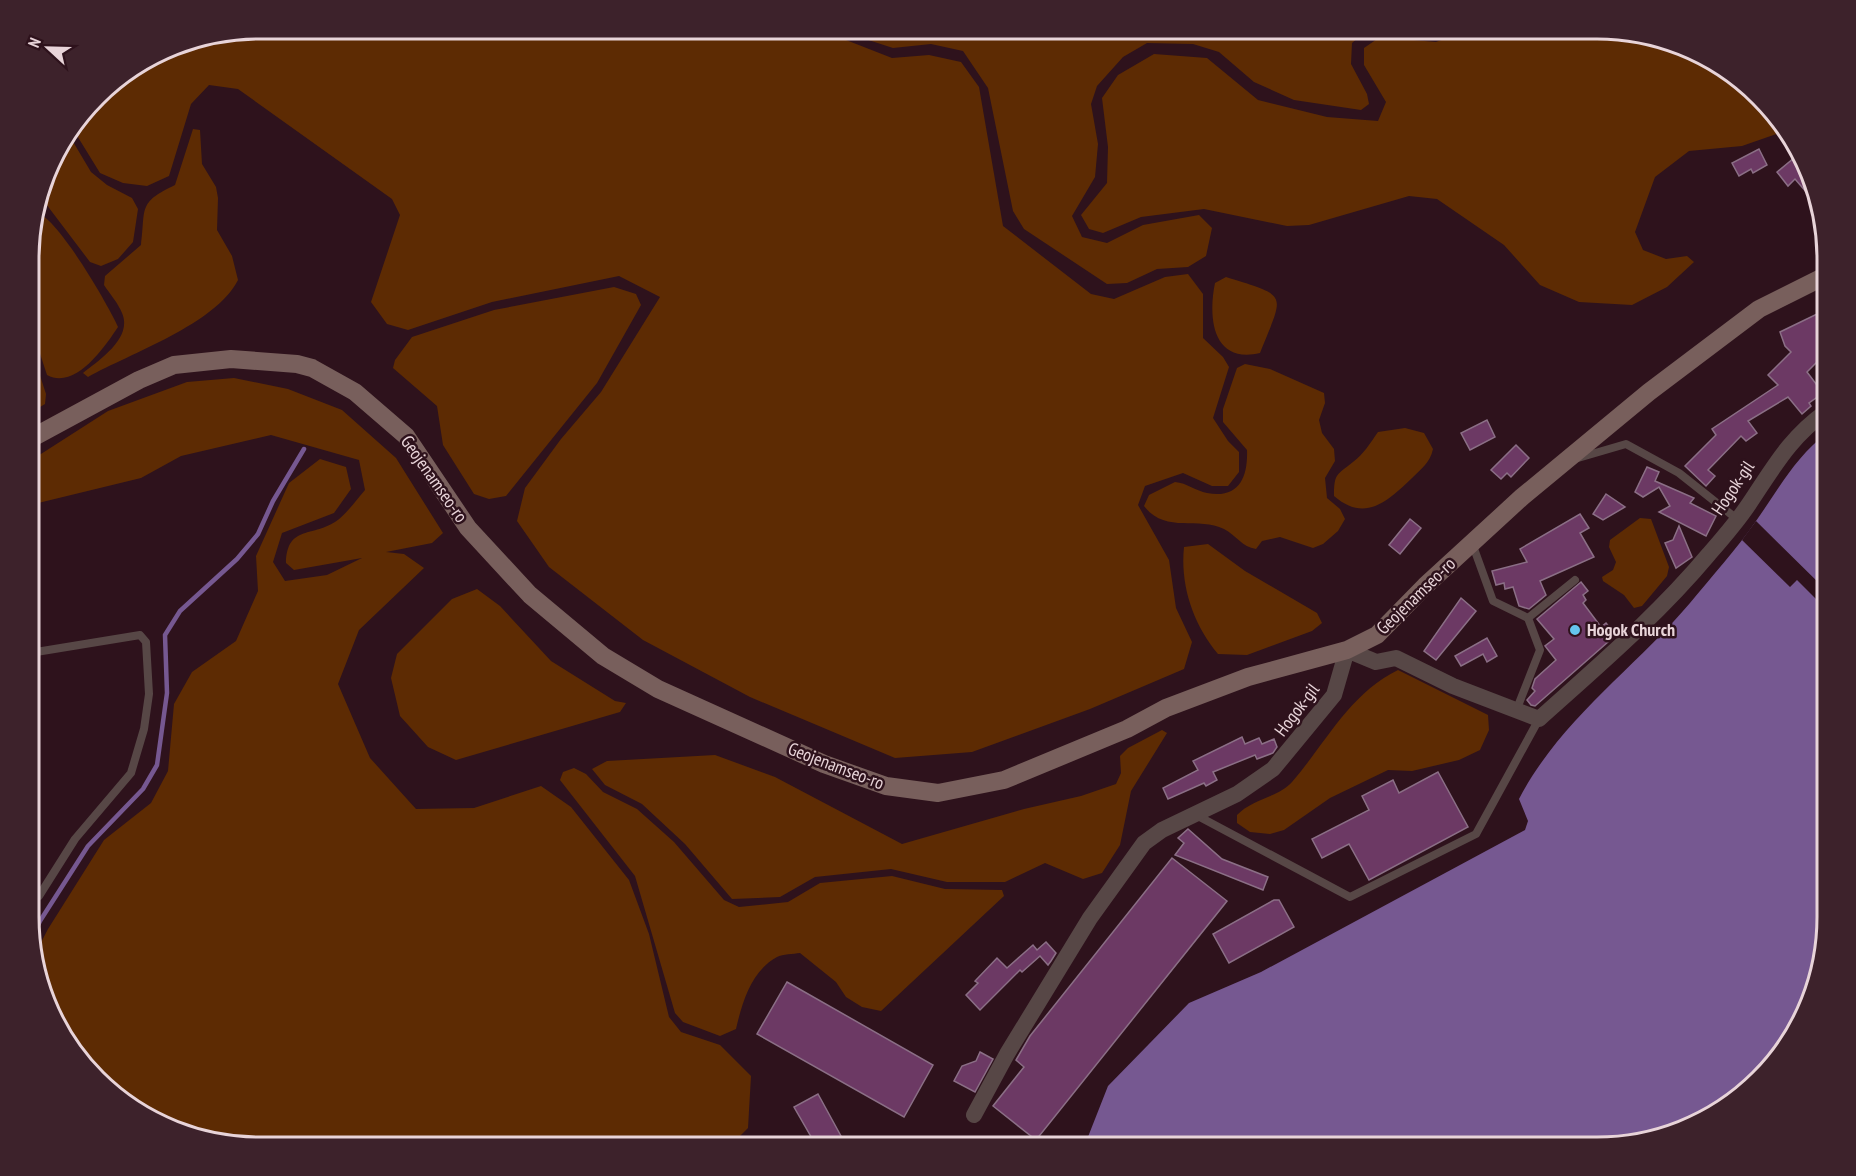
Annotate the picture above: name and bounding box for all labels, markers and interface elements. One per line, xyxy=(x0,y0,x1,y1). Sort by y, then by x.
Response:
north arrow xyxy=(18,18,78,78)
text: N xyxy=(23,35,45,50)
street label: Geojenamseo-ro xyxy=(396,431,473,527)
street label: Hogok-gil xyxy=(1706,456,1759,519)
street label: Geojenamseo-ro xyxy=(1371,552,1460,639)
place label: Hogok Church xyxy=(1587,618,1675,641)
marker: Hogok Church xyxy=(1568,623,1582,637)
street label: Hogok-gil xyxy=(1269,678,1324,741)
street label: Geojenamseo-ro xyxy=(785,737,888,794)

